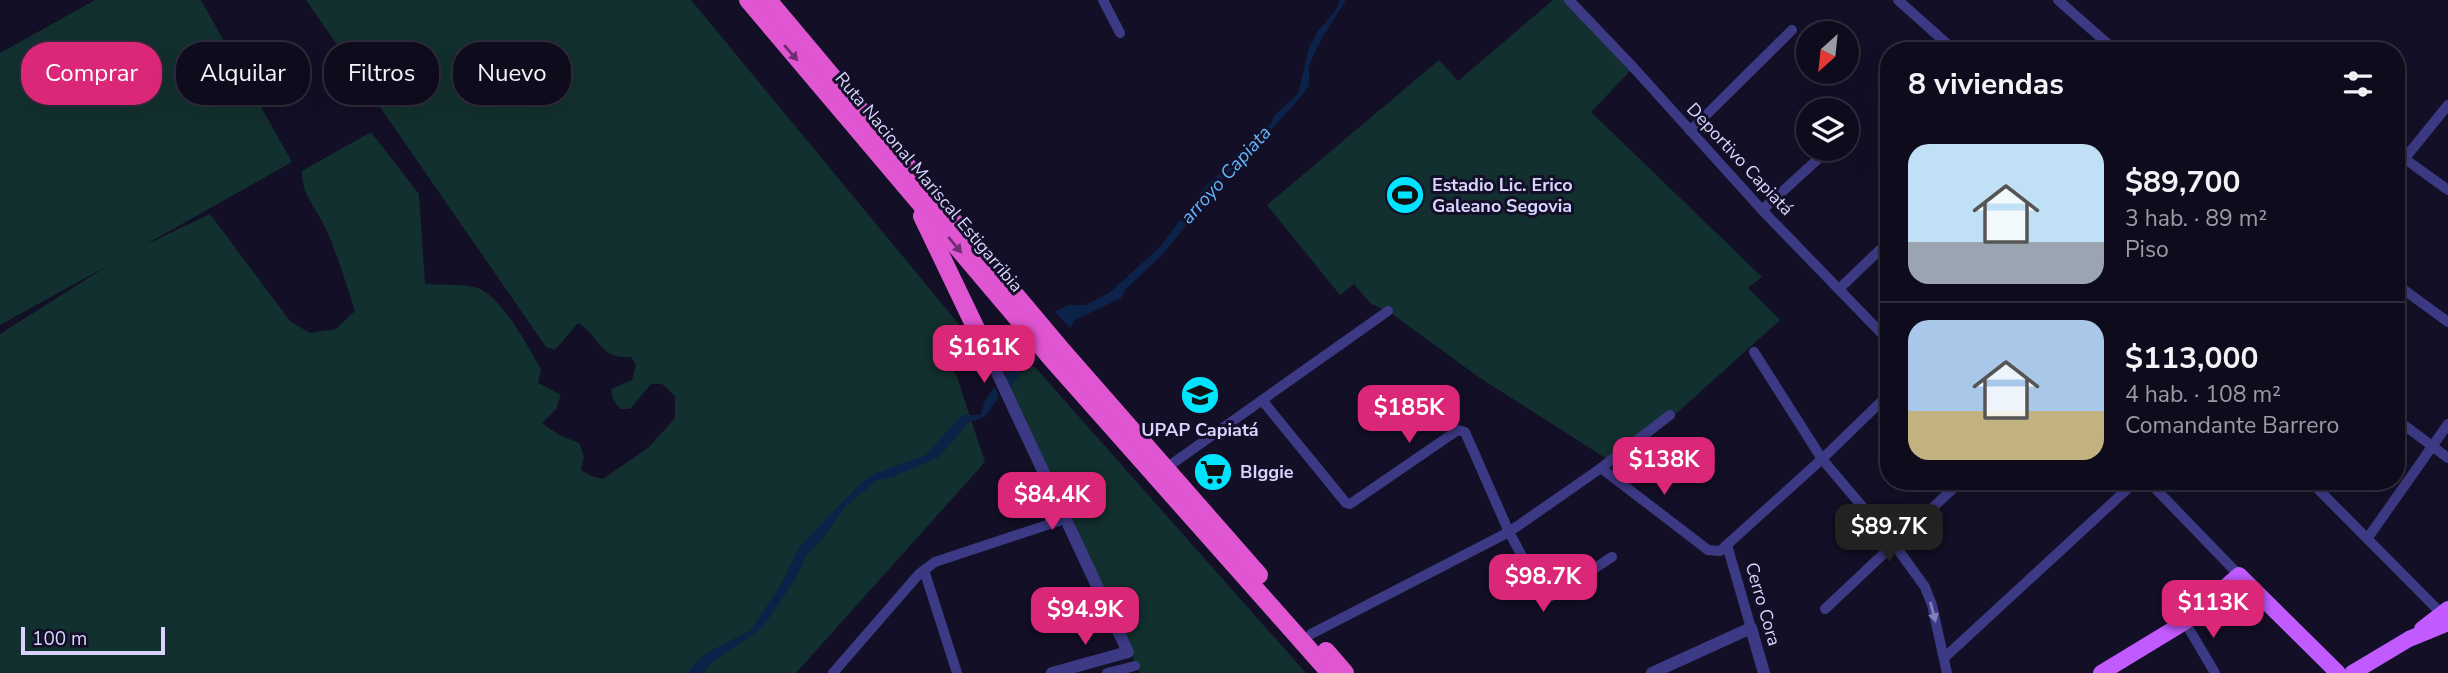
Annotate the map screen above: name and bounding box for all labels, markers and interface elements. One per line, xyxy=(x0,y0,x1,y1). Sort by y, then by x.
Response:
north arrow xyxy=(1796,21,1858,84)
map controls xyxy=(1796,21,1859,161)
chip: Comprar xyxy=(21,42,162,105)
chip: Alquilar xyxy=(176,42,310,105)
chip: Filtros xyxy=(324,42,439,105)
chip: Nuevo xyxy=(453,42,571,105)
one-way arrow xyxy=(783,44,799,62)
text: 8 viviendas xyxy=(1908,64,2064,105)
icon: filters xyxy=(2339,65,2377,103)
street label: Ruta Nacional Mariscal Estigarribia xyxy=(830,67,1028,297)
street label: Deportivo Capiatá xyxy=(1681,97,1799,221)
button: layers xyxy=(1796,98,1859,161)
water label: arroyo Capiata xyxy=(1175,120,1277,230)
text: $89,700 xyxy=(2125,162,2240,203)
icon: home xyxy=(1964,172,2048,256)
place label: Estadio Lic. Erico Galeano Segovia xyxy=(1432,173,1573,218)
sports icon: Estadio Lic. Erico Galeano Segovia xyxy=(1384,174,1426,216)
text: 3 hab. · 89 m² xyxy=(2125,203,2267,234)
text: Piso xyxy=(2125,234,2169,265)
one-way arrow xyxy=(947,236,962,253)
pin: $161K xyxy=(935,326,1033,385)
text: $161K xyxy=(949,332,1019,363)
text: $113,000 xyxy=(2125,338,2258,379)
icon: home xyxy=(1964,348,2048,432)
school or university icon: UPAP Capiatá xyxy=(1179,374,1221,416)
text: 4 hab. · 108 m² xyxy=(2125,379,2281,410)
pin: $185K xyxy=(1360,386,1458,445)
text: $185K xyxy=(1374,392,1444,423)
text: Comandante Barrero xyxy=(2125,410,2339,441)
place label: UPAP Capiatá xyxy=(1141,418,1259,442)
pin: $138K xyxy=(1615,438,1713,497)
text: $138K xyxy=(1629,444,1699,475)
supermarket icon: BIggie xyxy=(1192,451,1234,493)
place label: BIggie xyxy=(1240,460,1294,484)
pin: $84.4K xyxy=(995,472,1109,532)
text: $84.4K xyxy=(1014,479,1090,510)
pin: $89.7K xyxy=(1832,504,1946,564)
text: $89.7K xyxy=(1851,511,1927,542)
pin: $98.7K xyxy=(1486,554,1600,614)
street label: Cerro Cora xyxy=(1740,559,1786,649)
text: $98.7K xyxy=(1505,561,1581,592)
pin: $113K xyxy=(2164,580,2262,640)
text: $113K xyxy=(2178,587,2248,618)
pin: $94.9K xyxy=(1028,588,1142,647)
text: $94.9K xyxy=(1047,594,1123,625)
one-way arrow xyxy=(1928,601,1939,623)
scale bar xyxy=(21,624,164,656)
text: 100 m xyxy=(32,626,87,652)

